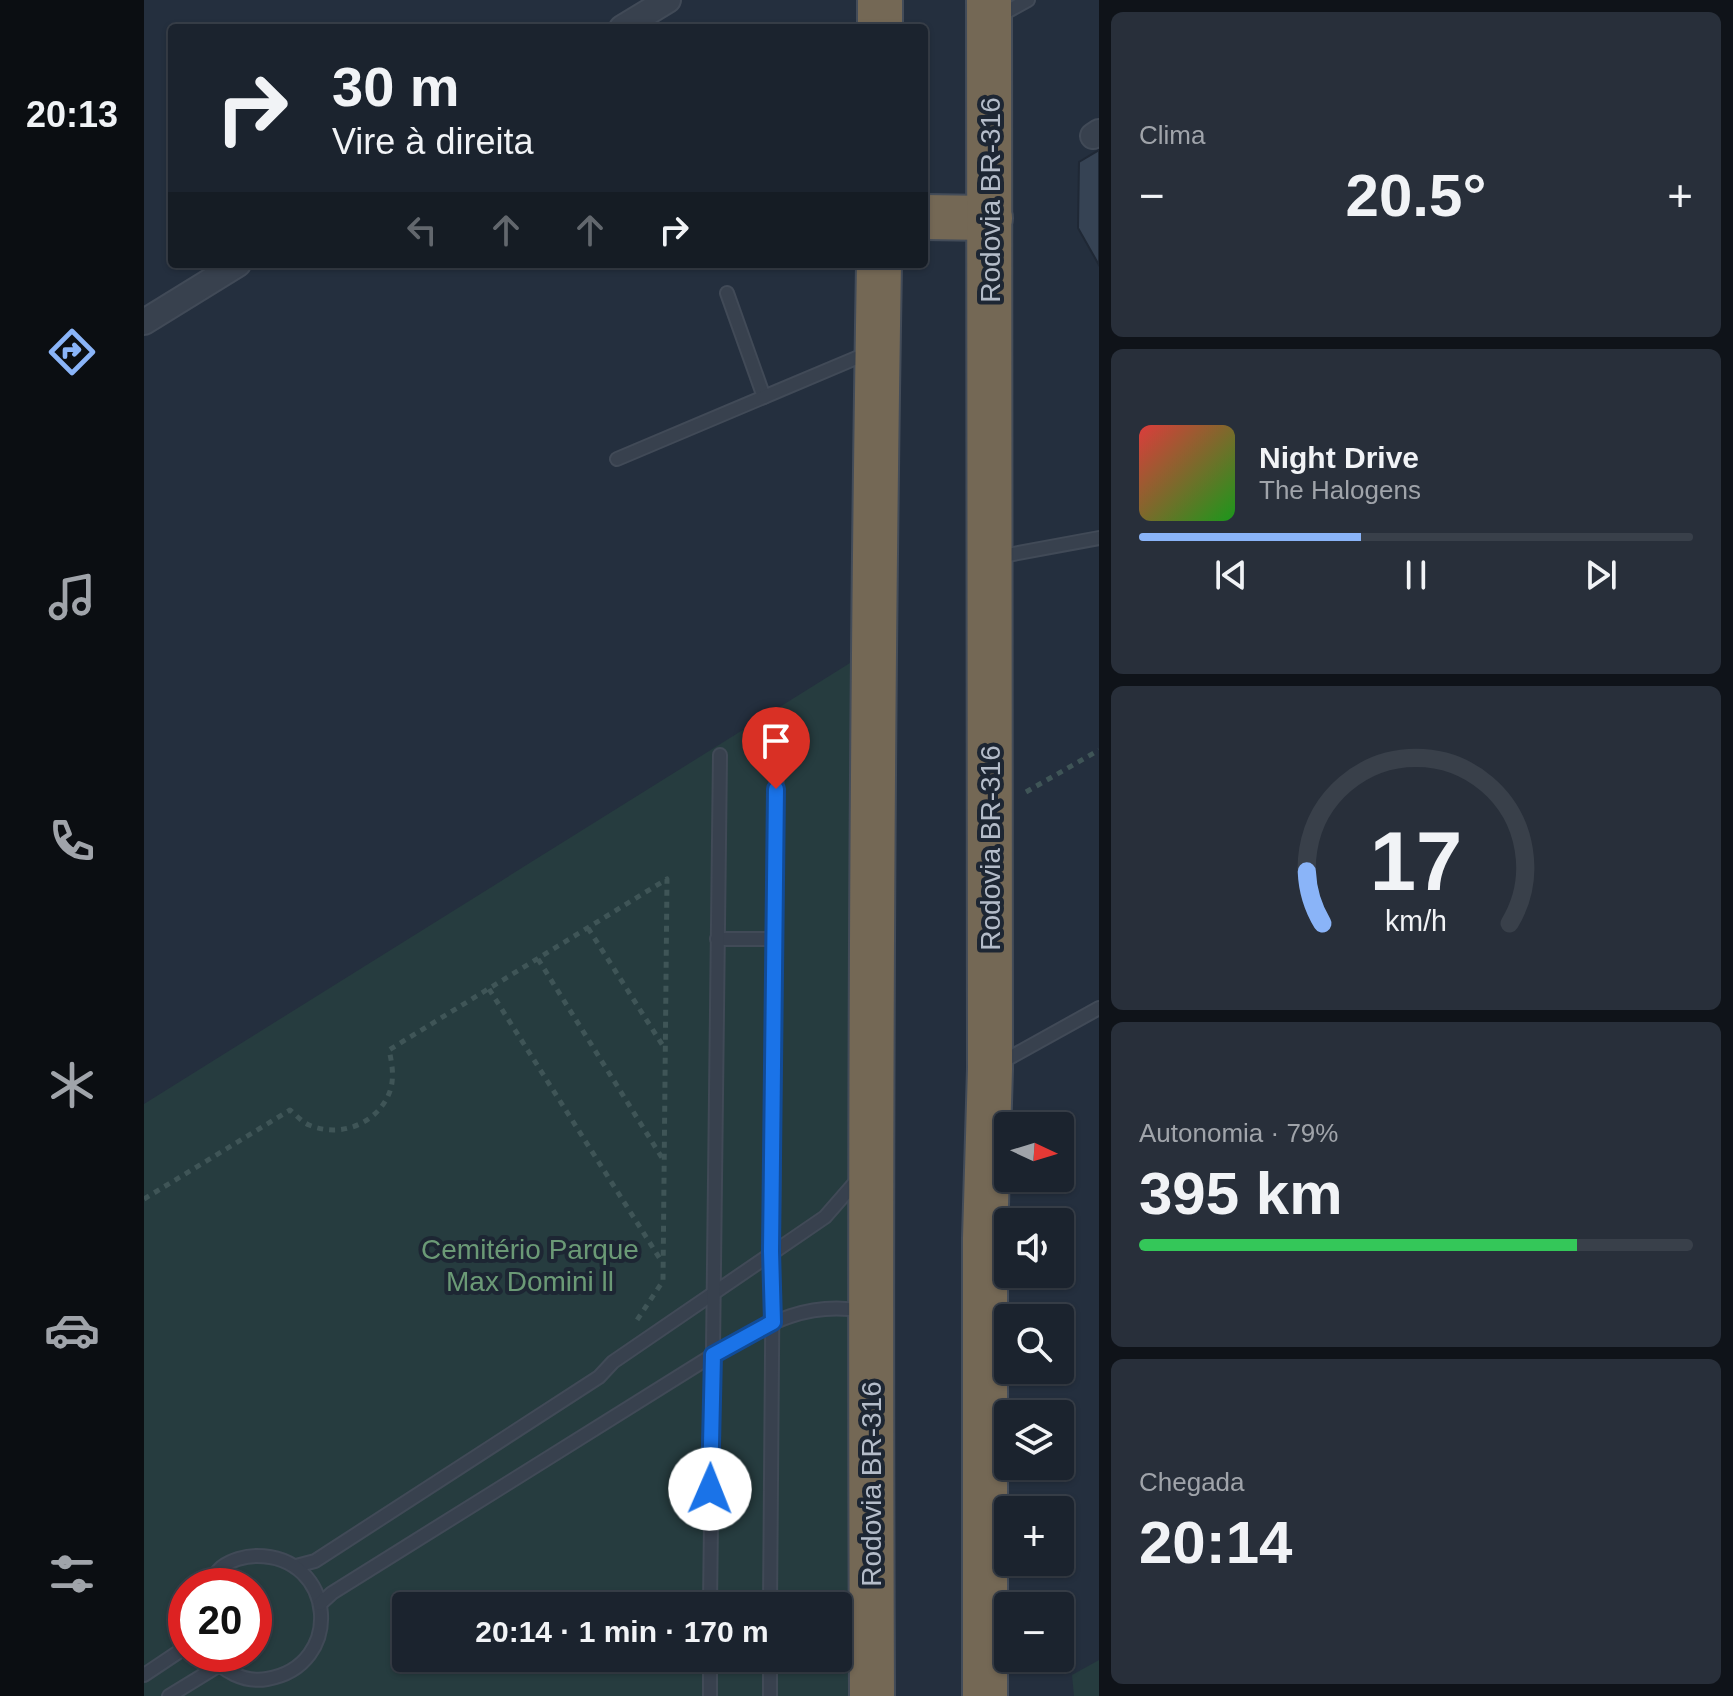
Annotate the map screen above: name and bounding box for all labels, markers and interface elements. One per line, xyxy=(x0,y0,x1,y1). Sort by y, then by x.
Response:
text: 30 m xyxy=(332,55,460,118)
icon: right xyxy=(200,56,304,160)
text: 20:13 xyxy=(26,94,118,135)
street label: Rodovia BR-316 xyxy=(975,97,1006,303)
text: Clima xyxy=(1139,120,1205,150)
text: Vire à direita xyxy=(332,121,533,162)
text: 20.5° xyxy=(1346,162,1486,229)
text: − xyxy=(1139,171,1165,220)
text: + xyxy=(1667,171,1693,220)
icon: left xyxy=(400,208,444,252)
icon: ahead xyxy=(484,208,528,252)
icon: ahead xyxy=(568,208,612,252)
icon: right xyxy=(652,208,696,252)
icon: directions xyxy=(44,324,100,380)
text: Night Drive xyxy=(1259,441,1419,474)
text: The Halogens xyxy=(1259,475,1421,505)
icon: previous xyxy=(1209,553,1253,597)
icon: pause xyxy=(1394,553,1438,597)
icon: next xyxy=(1579,553,1623,597)
icon: music xyxy=(44,569,100,625)
pin xyxy=(742,707,810,789)
icon: arrive xyxy=(754,719,798,763)
street label: Rodovia BR-316 xyxy=(975,745,1006,951)
icon: phone xyxy=(44,813,100,869)
text: 17 xyxy=(1370,815,1462,908)
text: km/h xyxy=(1385,905,1447,937)
icon: climate xyxy=(44,1057,100,1113)
north arrow xyxy=(994,1112,1074,1192)
map controls xyxy=(994,1112,1074,1672)
text: Autonomia · 79% xyxy=(1139,1118,1338,1148)
text: 395 km xyxy=(1139,1160,1343,1227)
button: sound xyxy=(994,1208,1074,1288)
park label: Cemitério Parque Max Domini ll xyxy=(421,1234,639,1297)
icon: car xyxy=(44,1302,100,1358)
button: search xyxy=(994,1304,1074,1384)
street label: Rodovia BR-316 xyxy=(856,1381,887,1587)
button: layers xyxy=(994,1400,1074,1480)
position arrow xyxy=(668,1447,752,1531)
text: Chegada xyxy=(1139,1467,1245,1497)
button: + xyxy=(994,1496,1074,1576)
text: 20:14 xyxy=(1139,1509,1292,1576)
icon: filters xyxy=(44,1546,100,1602)
speed limit sign: 20 xyxy=(168,1568,272,1672)
button: − xyxy=(994,1592,1074,1672)
text: 20:14 · 1 min · 170 m xyxy=(475,1615,769,1648)

